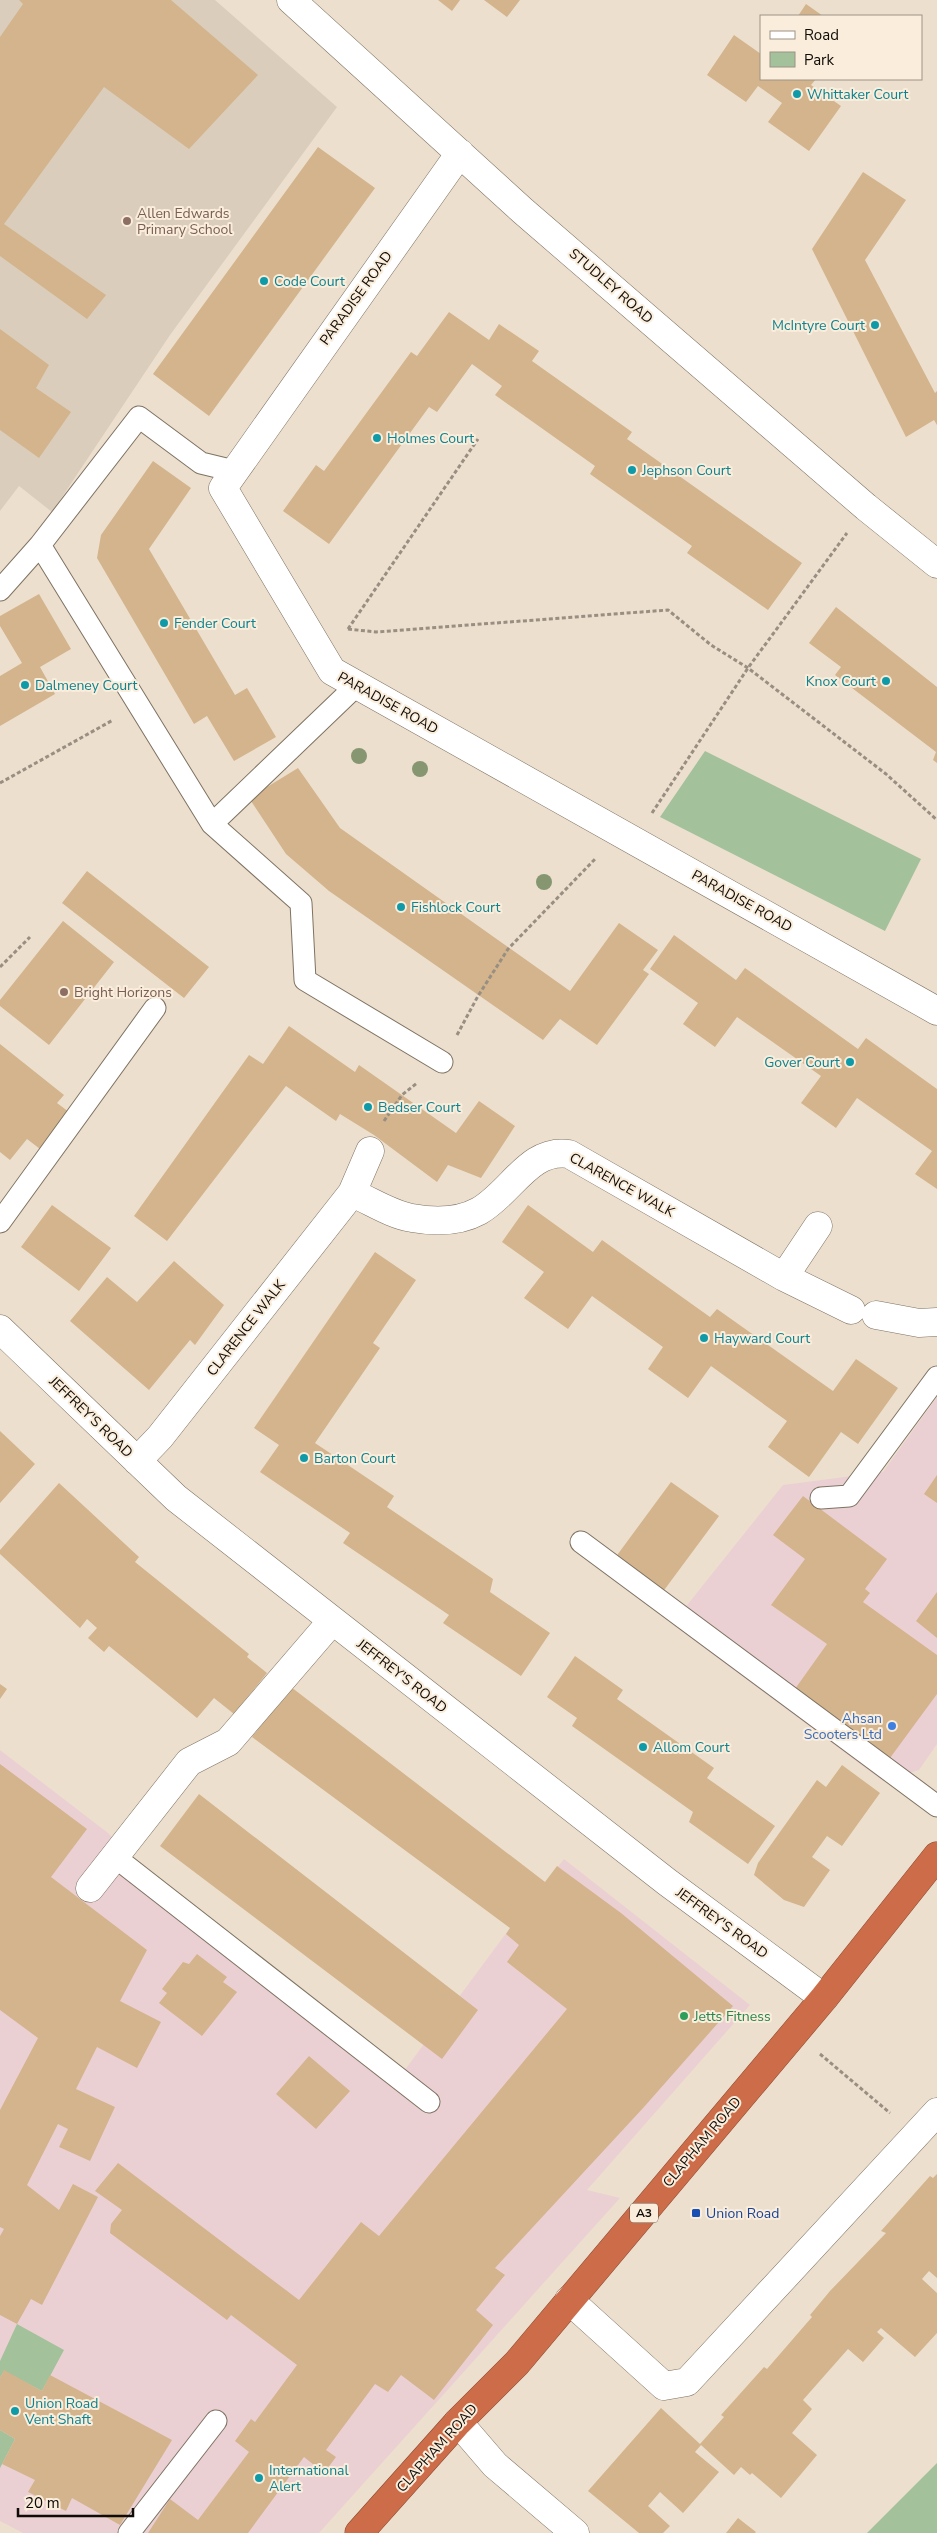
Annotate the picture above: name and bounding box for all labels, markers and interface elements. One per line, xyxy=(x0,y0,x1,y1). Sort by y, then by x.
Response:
legend xyxy=(760,15,922,80)
text: Road xyxy=(804,25,839,45)
text: Park xyxy=(804,50,834,70)
place label: Whittaker Court xyxy=(807,85,908,104)
marker: Whittaker Court xyxy=(791,88,803,100)
place label: Allen Edwards Primary School xyxy=(137,204,233,239)
marker: Allen Edwards Primary School xyxy=(121,215,133,227)
street label: STUDLEY ROAD xyxy=(565,244,657,328)
street label: PARADISE ROAD xyxy=(315,247,397,349)
place label: Code Court xyxy=(274,272,345,291)
marker: Code Court xyxy=(258,275,270,287)
place label: McIntyre Court xyxy=(772,316,865,335)
marker: McIntyre Court xyxy=(869,319,881,331)
place label: Holmes Court xyxy=(387,429,474,448)
marker: Holmes Court xyxy=(371,432,383,444)
place label: Jephson Court xyxy=(641,461,731,480)
marker: Jephson Court xyxy=(626,464,638,476)
place label: Fender Court xyxy=(174,614,256,633)
marker: Fender Court xyxy=(158,617,170,629)
street label: PARADISE ROAD xyxy=(334,667,442,739)
place label: Knox Court xyxy=(806,672,876,691)
marker: Knox Court xyxy=(880,675,892,687)
place label: Dalmeney Court xyxy=(35,676,137,695)
marker: Dalmeney Court xyxy=(19,679,31,691)
street label: PARADISE ROAD xyxy=(688,865,796,937)
place label: Fishlock Court xyxy=(411,898,500,917)
marker: Fishlock Court xyxy=(395,901,407,913)
place label: Bright Horizons xyxy=(74,983,172,1002)
marker: Bright Horizons xyxy=(58,986,70,998)
place label: Gover Court xyxy=(764,1053,840,1072)
marker: Gover Court xyxy=(844,1056,856,1068)
place label: Bedser Court xyxy=(378,1098,461,1117)
marker: Bedser Court xyxy=(362,1101,374,1113)
street label: CLARENCE WALK xyxy=(566,1148,678,1222)
street label: CLARENCE WALK xyxy=(202,1276,290,1380)
place label: Hayward Court xyxy=(714,1329,810,1348)
marker: Hayward Court xyxy=(698,1332,710,1344)
street label: JEFFREY'S ROAD xyxy=(44,1371,137,1462)
place label: Barton Court xyxy=(314,1449,395,1468)
marker: Barton Court xyxy=(298,1452,310,1464)
street label: JEFFREY'S ROAD xyxy=(352,1634,451,1717)
place label: Ahsan Scooters Ltd xyxy=(804,1709,882,1744)
marker: Ahsan Scooters Ltd xyxy=(886,1720,898,1732)
place label: Allom Court xyxy=(653,1738,730,1757)
marker: Allom Court xyxy=(637,1741,649,1753)
street label: JEFFREY'S ROAD xyxy=(671,1883,772,1963)
place label: Jetts Fitness xyxy=(693,2007,771,2026)
marker: Jetts Fitness xyxy=(678,2010,690,2022)
street label: CLAPHAM ROAD xyxy=(659,2093,745,2191)
road number: A3 xyxy=(630,2204,658,2222)
place label: Union Road xyxy=(706,2204,779,2223)
marker: Union Road xyxy=(690,2207,702,2219)
place label: Union Road Vent Shaft xyxy=(24,2394,98,2429)
street label: CLAPHAM ROAD xyxy=(392,2400,482,2496)
marker: Union Road Vent Shaft xyxy=(9,2405,21,2417)
place label: International Alert xyxy=(269,2461,350,2496)
marker: International Alert xyxy=(253,2472,265,2484)
scale bar xyxy=(18,2486,132,2518)
text: 20 m xyxy=(25,2493,60,2513)

